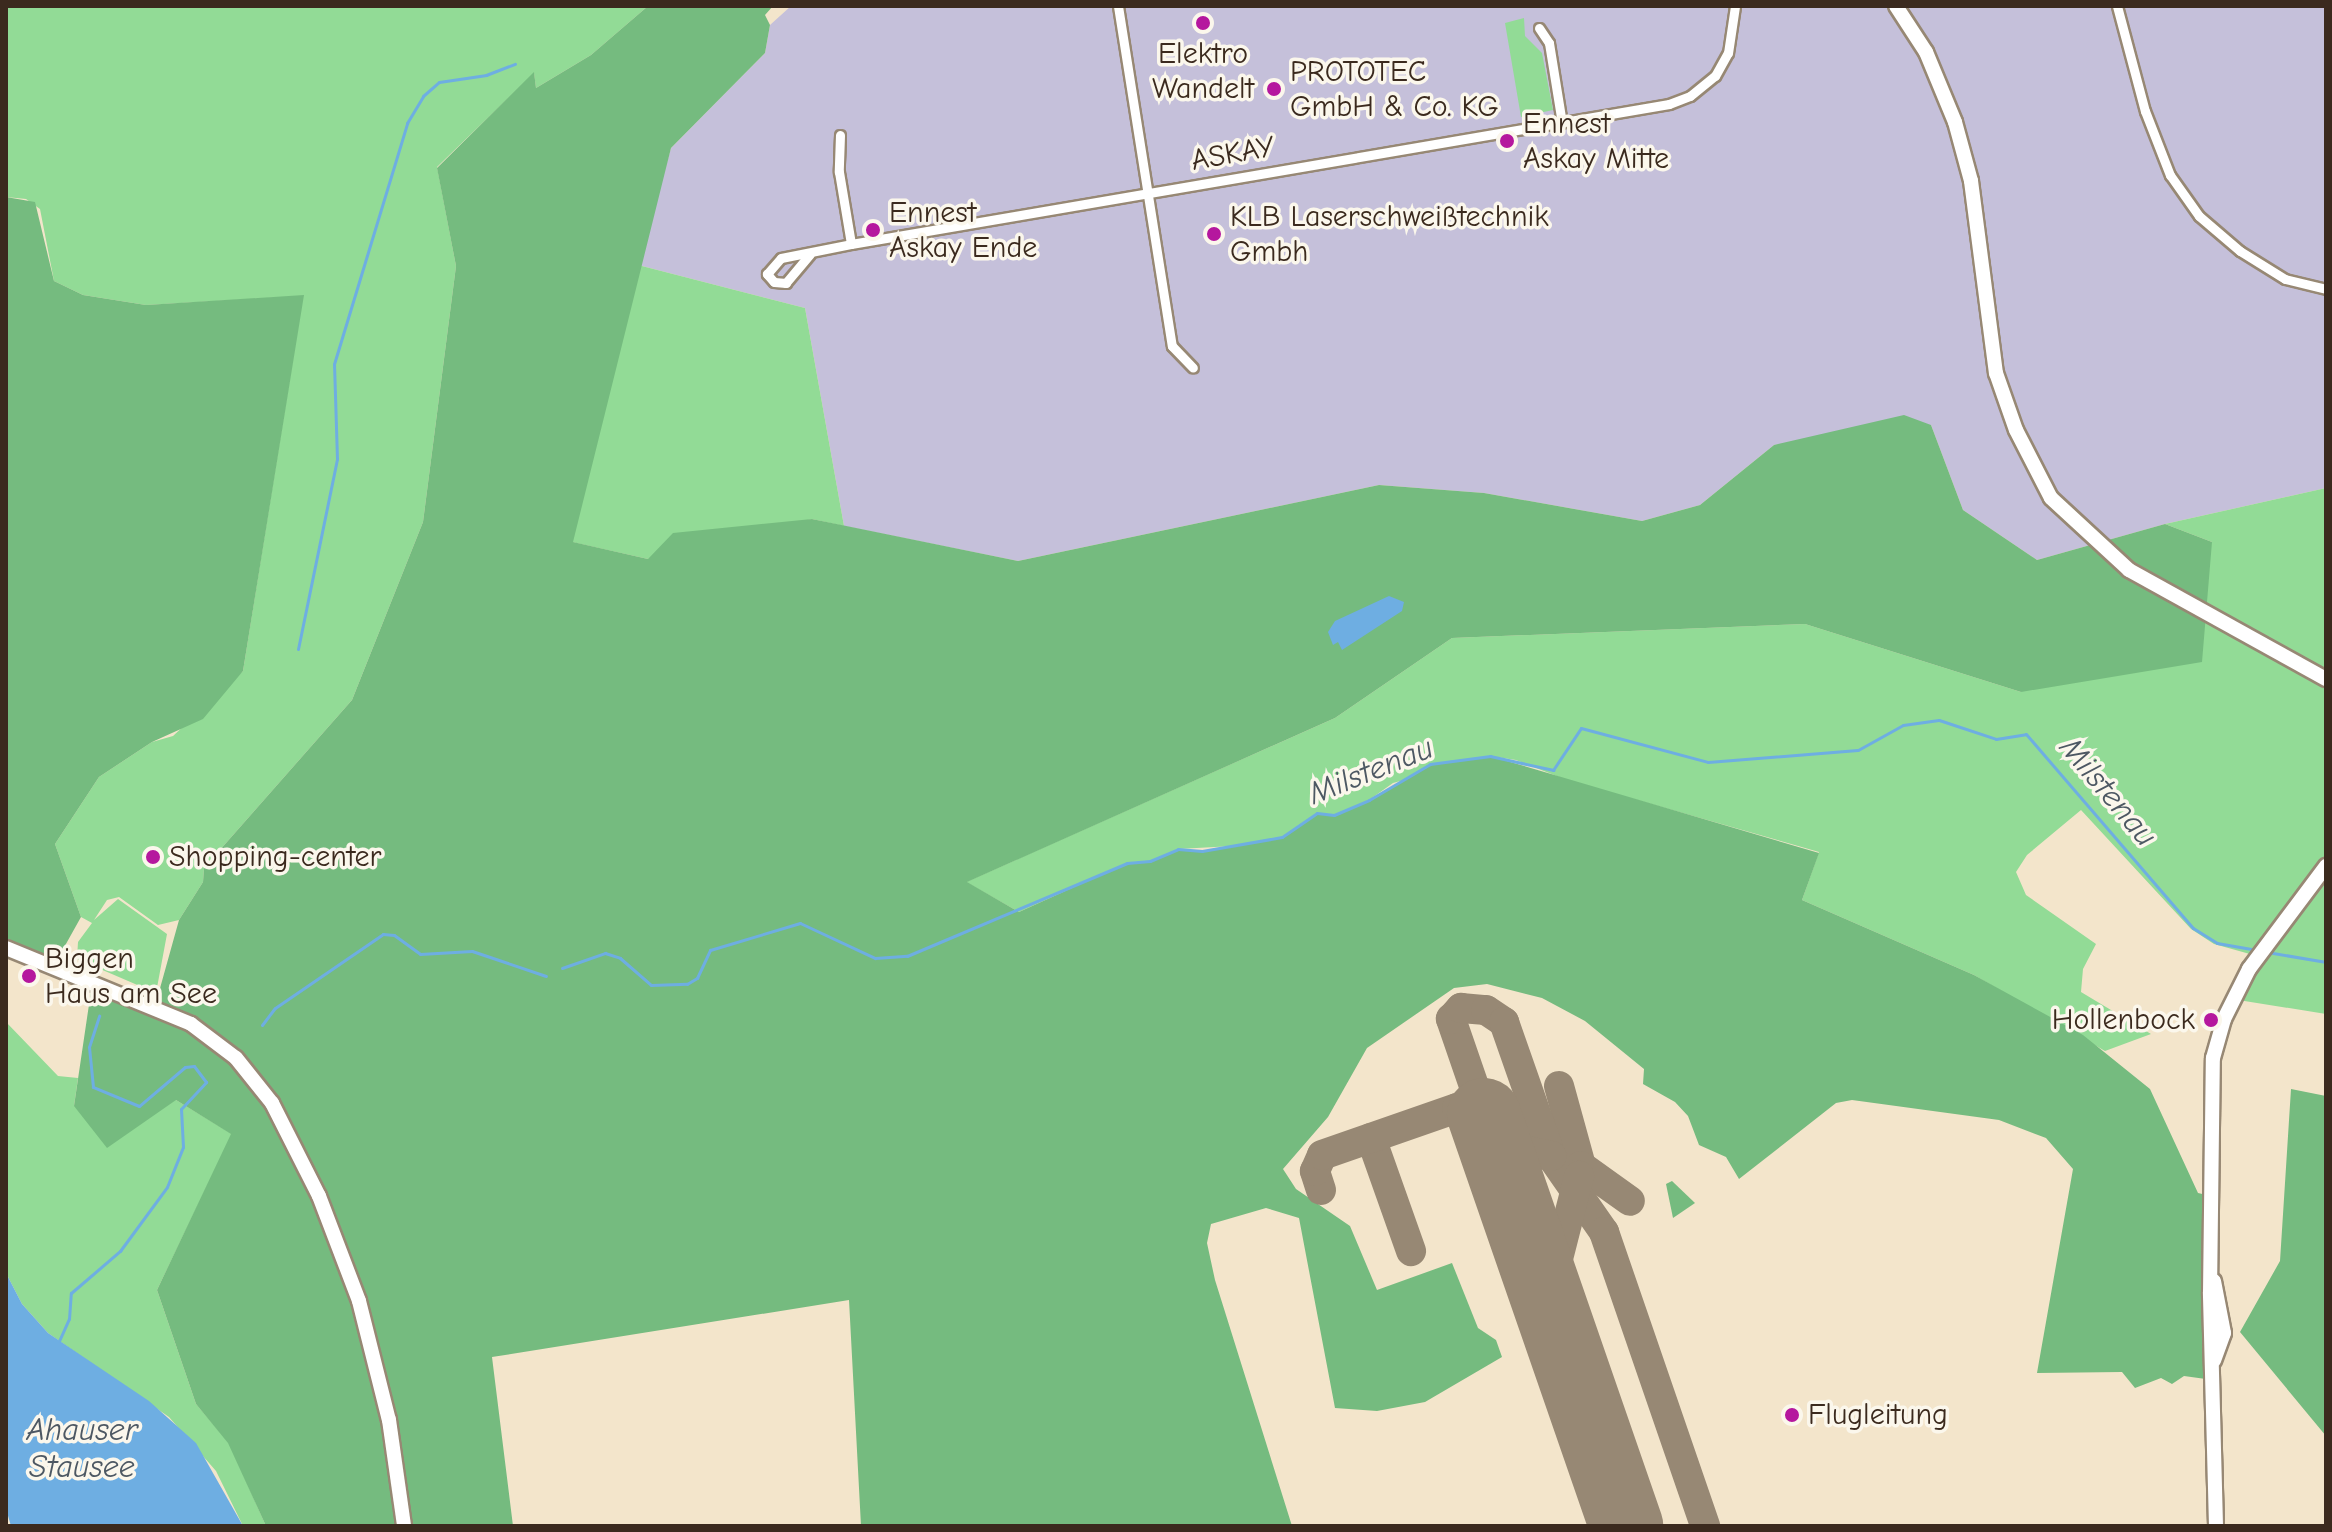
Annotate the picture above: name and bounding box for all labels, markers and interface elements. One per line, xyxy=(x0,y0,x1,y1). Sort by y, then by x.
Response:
marker: Elektro Wandelt xyxy=(1194,14,1212,32)
place label: Elektro Wandelt xyxy=(1152,36,1254,106)
place label: PROTOTEC GmbH & Co. KG xyxy=(1290,54,1499,124)
marker: PROTOTEC GmbH & Co. KG xyxy=(1265,80,1283,98)
place label: Ennest Askay Mitte xyxy=(1523,106,1669,176)
street label: ASKAY xyxy=(1188,129,1278,179)
marker: Ennest Askay Mitte xyxy=(1498,132,1516,150)
place label: Ennest Askay Ende xyxy=(889,195,1037,266)
place label: KLB Laserschweißtechnik Gmbh xyxy=(1230,199,1549,270)
marker: Ennest Askay Ende xyxy=(864,221,882,239)
marker: KLB Laserschweißtechnik Gmbh xyxy=(1205,225,1223,243)
water label: Milstenau xyxy=(1303,729,1439,813)
water label: Milstenau xyxy=(2051,729,2165,855)
place label: Shopping-center xyxy=(169,839,381,875)
marker: Shopping-center xyxy=(144,848,162,866)
place label: Biggen Haus am See xyxy=(45,941,217,1012)
marker: Biggen Haus am See xyxy=(20,967,38,985)
place label: Hollenbock xyxy=(2052,1002,2195,1038)
marker: Hollenbock xyxy=(2202,1011,2220,1029)
place label: Flugleitung xyxy=(1808,1397,1948,1433)
marker: Flugleitung xyxy=(1783,1406,1801,1424)
water label: Ahauser Stausee xyxy=(26,1412,138,1487)

